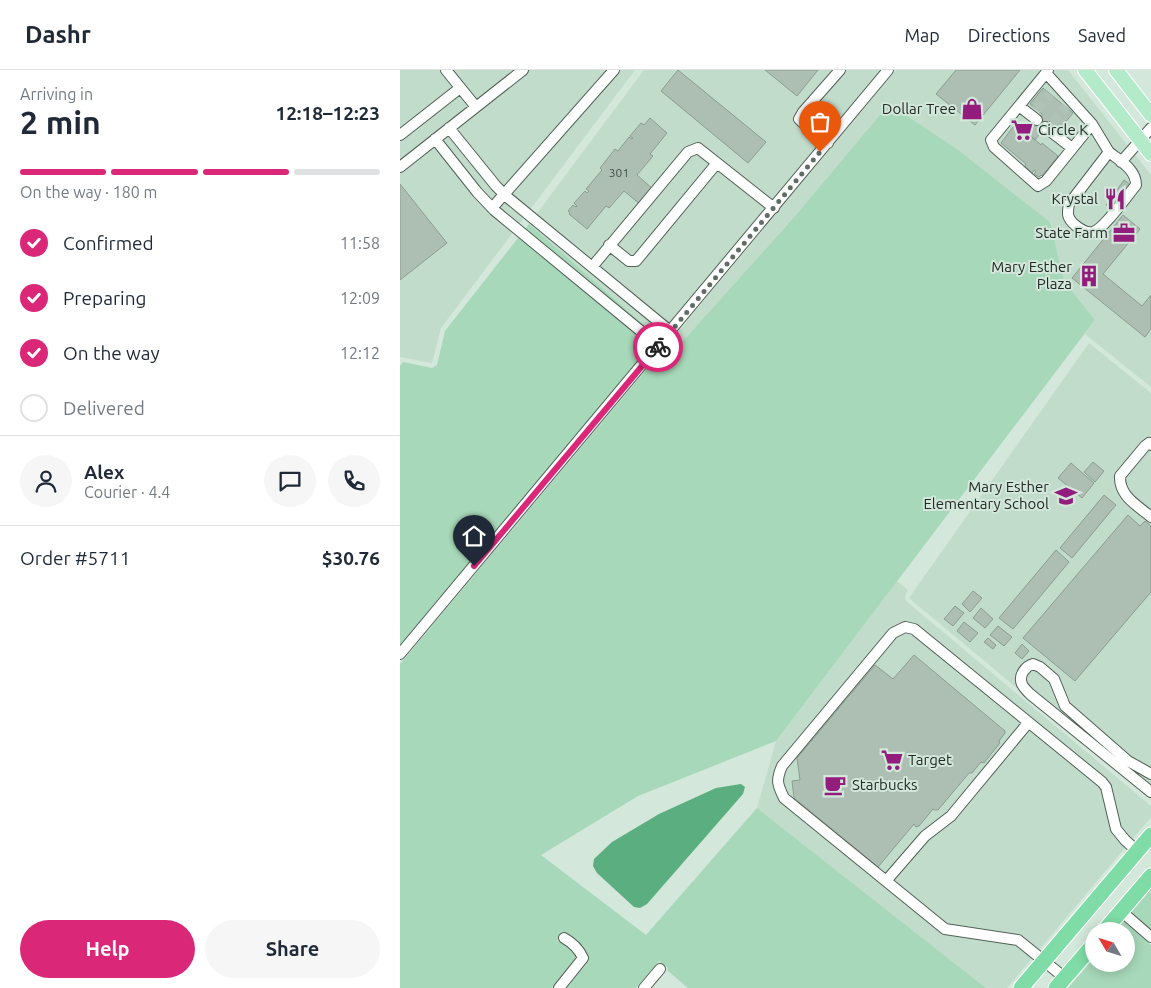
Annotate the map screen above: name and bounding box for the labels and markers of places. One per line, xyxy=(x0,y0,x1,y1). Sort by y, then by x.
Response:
shop icon: Dollar Tree xyxy=(959,96,985,122)
place label: Dollar Tree xyxy=(882,100,956,117)
pin xyxy=(799,101,841,152)
supermarket icon: Circle K xyxy=(1009,117,1035,143)
place label: Circle K xyxy=(1038,121,1088,138)
restaurant icon: Krystal xyxy=(1102,186,1128,212)
place label: Krystal xyxy=(1052,190,1098,207)
office icon: State Farm xyxy=(1111,220,1137,246)
place label: State Farm xyxy=(1035,224,1108,241)
place label: Mary Esther Plaza xyxy=(991,258,1072,292)
building icon: Mary Esther Plaza xyxy=(1076,263,1102,289)
place label: Mary Esther Elementary School xyxy=(923,478,1049,512)
school or university icon: Mary Esther Elementary School xyxy=(1053,483,1079,509)
pin xyxy=(453,515,495,566)
supermarket icon: Target xyxy=(879,747,905,773)
place label: Target xyxy=(908,751,952,768)
cafe icon: Starbucks xyxy=(822,772,848,798)
place label: Starbucks xyxy=(852,776,918,793)

